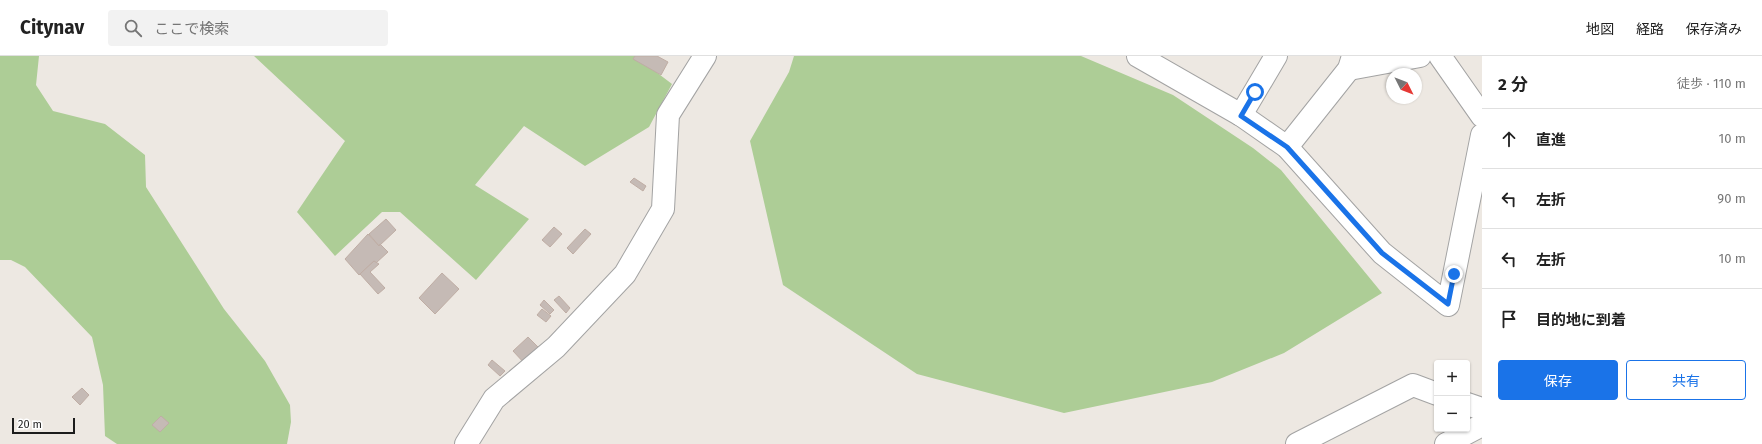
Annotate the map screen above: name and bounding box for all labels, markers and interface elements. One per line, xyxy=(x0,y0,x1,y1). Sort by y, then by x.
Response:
search box xyxy=(108,10,388,46)
text: Citynav xyxy=(20,16,84,39)
icon: search xyxy=(122,17,144,39)
text: ここで検索 xyxy=(154,20,229,38)
text: 地図 xyxy=(1586,21,1614,38)
text: 経路 xyxy=(1636,21,1664,38)
text: 保存済み xyxy=(1686,21,1742,38)
north arrow xyxy=(1386,68,1422,104)
text: 2 分 xyxy=(1498,74,1528,95)
text: 徒歩 · 110 m xyxy=(1677,76,1746,91)
route start xyxy=(1246,83,1264,101)
icon: ahead xyxy=(1498,128,1520,150)
text: 直進 xyxy=(1536,131,1566,149)
text: 10 m xyxy=(1719,131,1746,146)
icon: left xyxy=(1498,188,1520,210)
text: 左折 xyxy=(1536,191,1566,209)
text: 90 m xyxy=(1717,191,1746,206)
icon: left xyxy=(1498,248,1520,270)
text: 左折 xyxy=(1536,251,1566,269)
text: 10 m xyxy=(1719,251,1746,266)
route end xyxy=(1445,265,1463,283)
icon: arrive xyxy=(1498,308,1520,330)
text: 目的地に到着 xyxy=(1536,311,1626,329)
map controls xyxy=(1434,360,1470,432)
button: + xyxy=(1434,360,1470,396)
button: 保存 xyxy=(1498,360,1618,400)
button: 共有 xyxy=(1626,360,1746,400)
button: − xyxy=(1434,396,1470,432)
scale bar xyxy=(12,416,75,435)
text: 20 m xyxy=(18,418,42,431)

